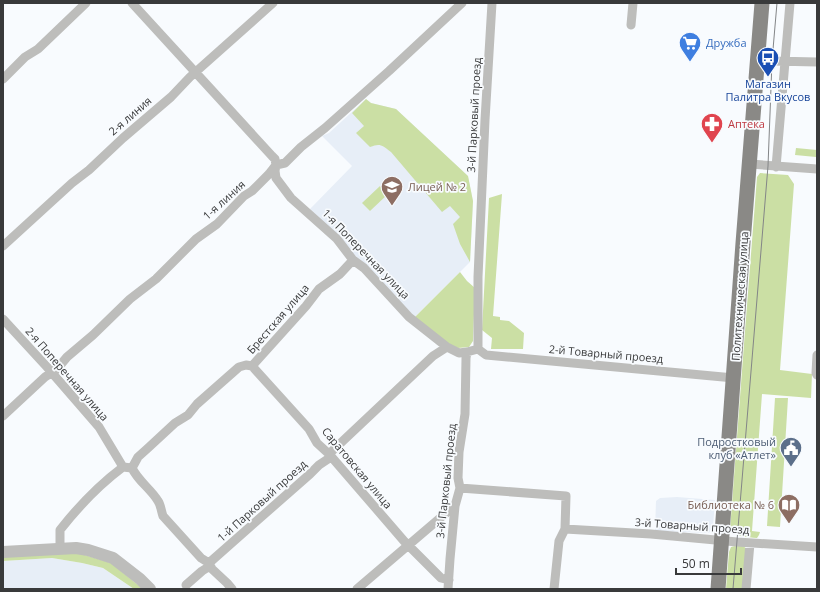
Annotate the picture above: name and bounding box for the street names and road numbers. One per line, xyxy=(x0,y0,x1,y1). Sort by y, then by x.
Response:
street label: 3-й Парковый проезд xyxy=(463,56,484,173)
street label: 2-я линия xyxy=(105,93,154,138)
street label: 1-я линия xyxy=(199,177,248,223)
street label: 1-я Поперечная улица xyxy=(319,205,413,302)
street label: Политехническая улица xyxy=(727,231,752,361)
street label: Брестская улица xyxy=(243,281,312,357)
street label: 2-я Поперечная улица xyxy=(22,324,112,424)
street label: 2-й Товарный проезд xyxy=(548,341,665,366)
street label: 3-й Парковый проезд xyxy=(432,422,459,539)
street label: Саратовская улица xyxy=(319,424,396,511)
street label: 1-й Парковый проезд xyxy=(214,456,310,545)
street label: 3-й Товарный проезд xyxy=(634,514,750,537)

